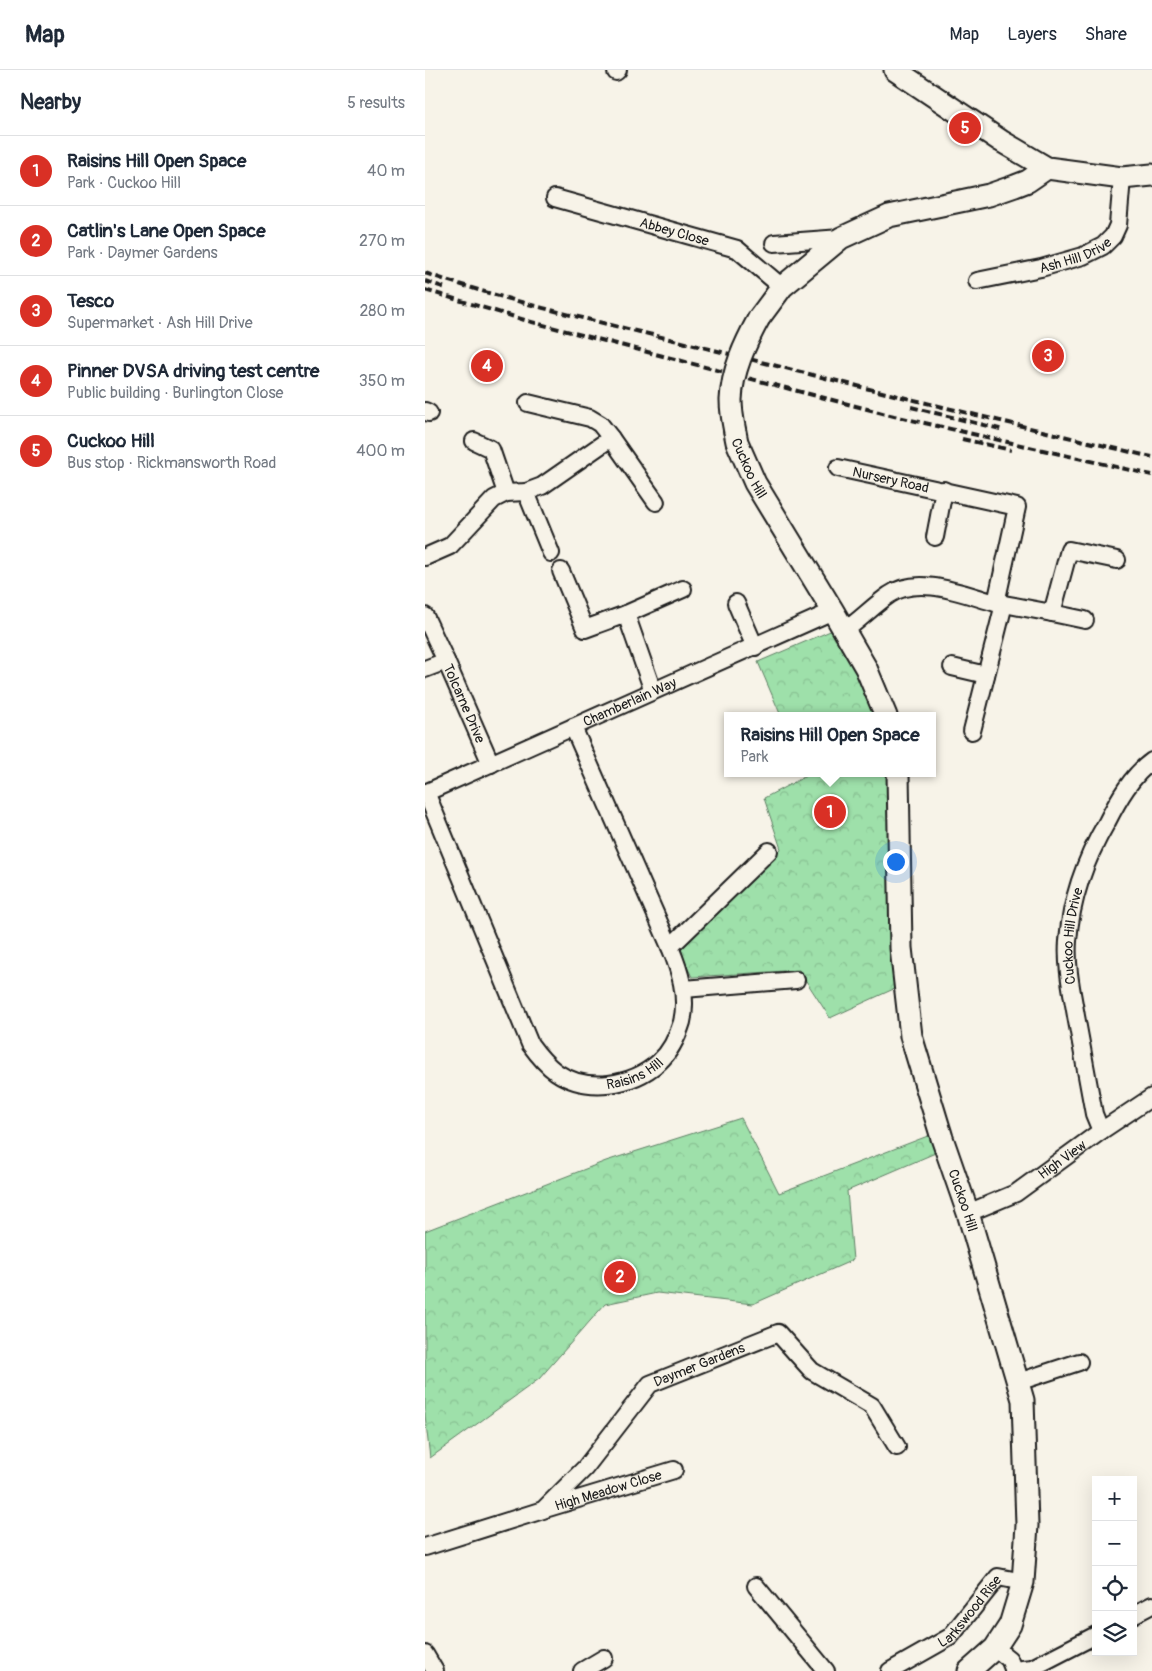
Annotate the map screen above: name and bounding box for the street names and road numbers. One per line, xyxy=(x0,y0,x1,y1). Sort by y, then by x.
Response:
street label: Abbey Close xyxy=(638,214,711,249)
street label: Ash Hill Drive xyxy=(1037,234,1115,277)
street label: Cuckoo Hill xyxy=(728,435,771,501)
street label: Nursery Road xyxy=(851,463,931,496)
street label: Tolcarne Drive xyxy=(440,661,489,746)
street label: Chamberlain Way xyxy=(580,673,679,730)
street label: Cuckoo Hill Drive xyxy=(1059,885,1086,986)
street label: Raisins Hill xyxy=(605,1054,667,1093)
street label: High View xyxy=(1035,1136,1090,1183)
street label: Cuckoo Hill xyxy=(945,1167,981,1233)
street label: Daymer Gardens xyxy=(651,1338,748,1390)
street label: High Meadow Close xyxy=(553,1466,664,1514)
street label: Larkswood Rise xyxy=(935,1572,1005,1651)

